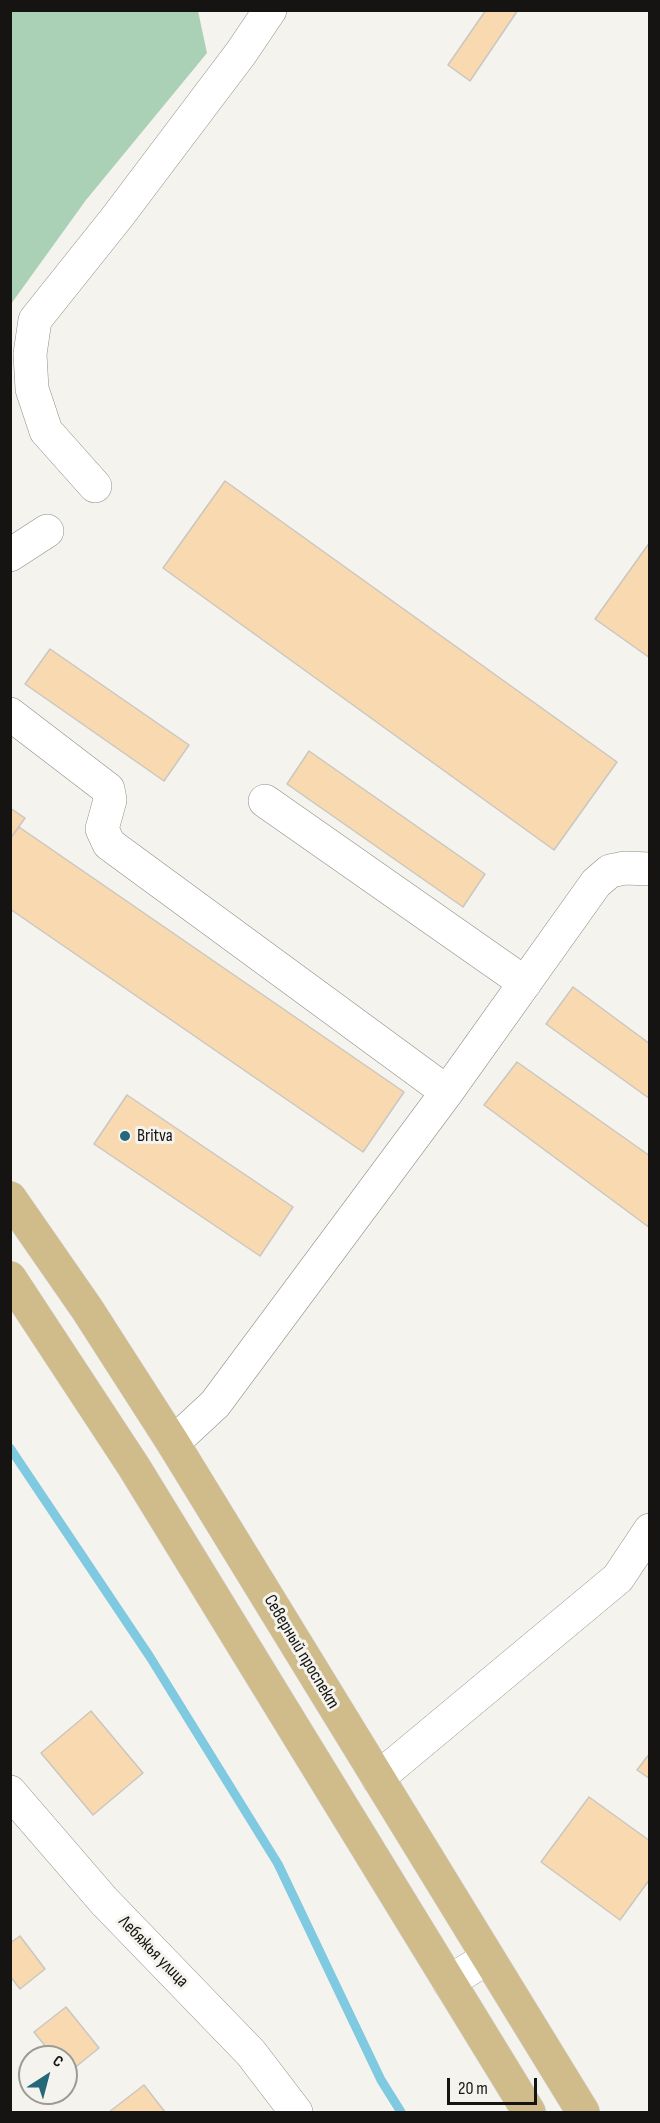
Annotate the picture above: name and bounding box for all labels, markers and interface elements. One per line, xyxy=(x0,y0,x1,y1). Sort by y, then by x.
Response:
place label: Britva xyxy=(137,1125,173,1147)
marker: Britva xyxy=(118,1129,132,1143)
street label: Северный проспект xyxy=(258,1591,344,1713)
street label: Лебяжья улица xyxy=(113,1912,193,1992)
north arrow xyxy=(18,2045,78,2105)
text: С xyxy=(49,2052,67,2072)
scale bar xyxy=(450,2066,540,2104)
text: 20 m xyxy=(458,2078,488,2099)

